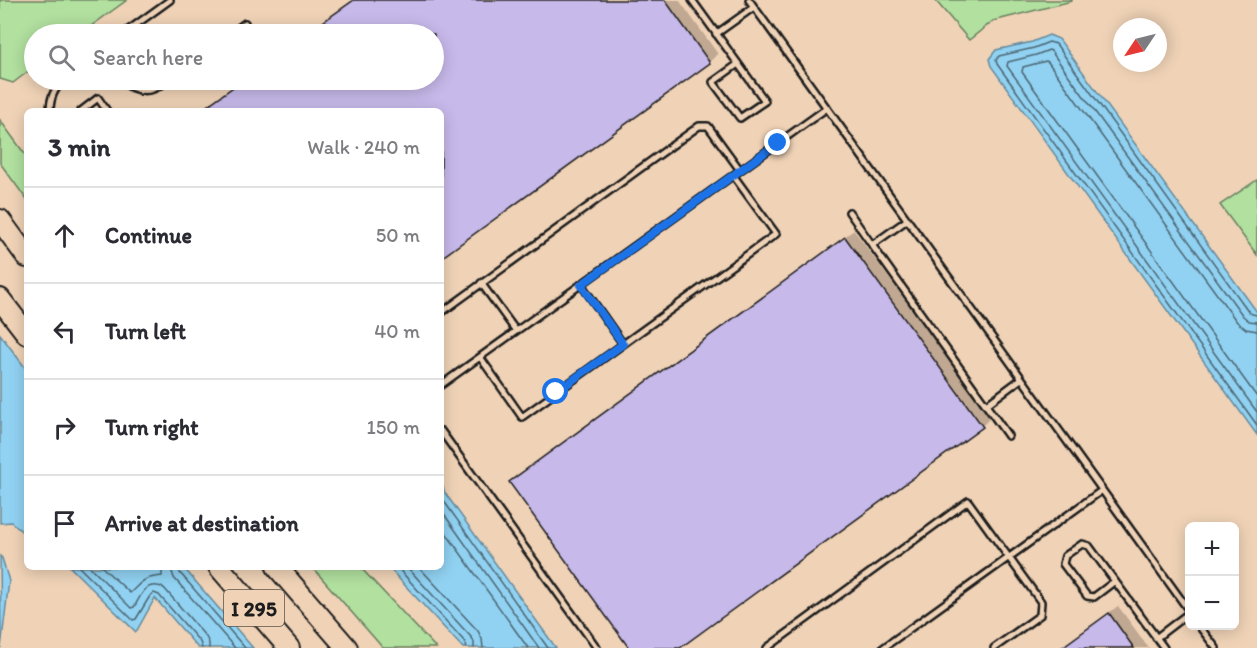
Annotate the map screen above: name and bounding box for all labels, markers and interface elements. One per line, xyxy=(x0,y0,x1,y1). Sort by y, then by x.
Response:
north arrow xyxy=(1113,18,1167,72)
search box xyxy=(24,24,444,90)
icon: search xyxy=(45,41,78,74)
text: Search here xyxy=(93,44,203,71)
route end xyxy=(764,129,790,155)
text: 3 min xyxy=(48,131,110,163)
text: Walk · 240 m xyxy=(307,135,420,159)
icon: ahead xyxy=(48,219,81,252)
text: Continue xyxy=(105,222,192,249)
text: 50 m xyxy=(376,223,420,247)
icon: left xyxy=(48,315,81,348)
text: Turn left xyxy=(105,318,186,345)
text: 40 m xyxy=(374,319,420,343)
route start xyxy=(542,378,568,404)
icon: right xyxy=(48,411,81,444)
text: Turn right xyxy=(105,414,199,441)
text: 150 m xyxy=(367,415,420,439)
icon: arrive xyxy=(48,507,81,540)
text: Arrive at destination xyxy=(105,510,299,537)
map controls xyxy=(1185,522,1239,630)
button: + xyxy=(1185,522,1239,576)
button: − xyxy=(1185,576,1239,630)
road number: I 295 xyxy=(224,590,284,626)

